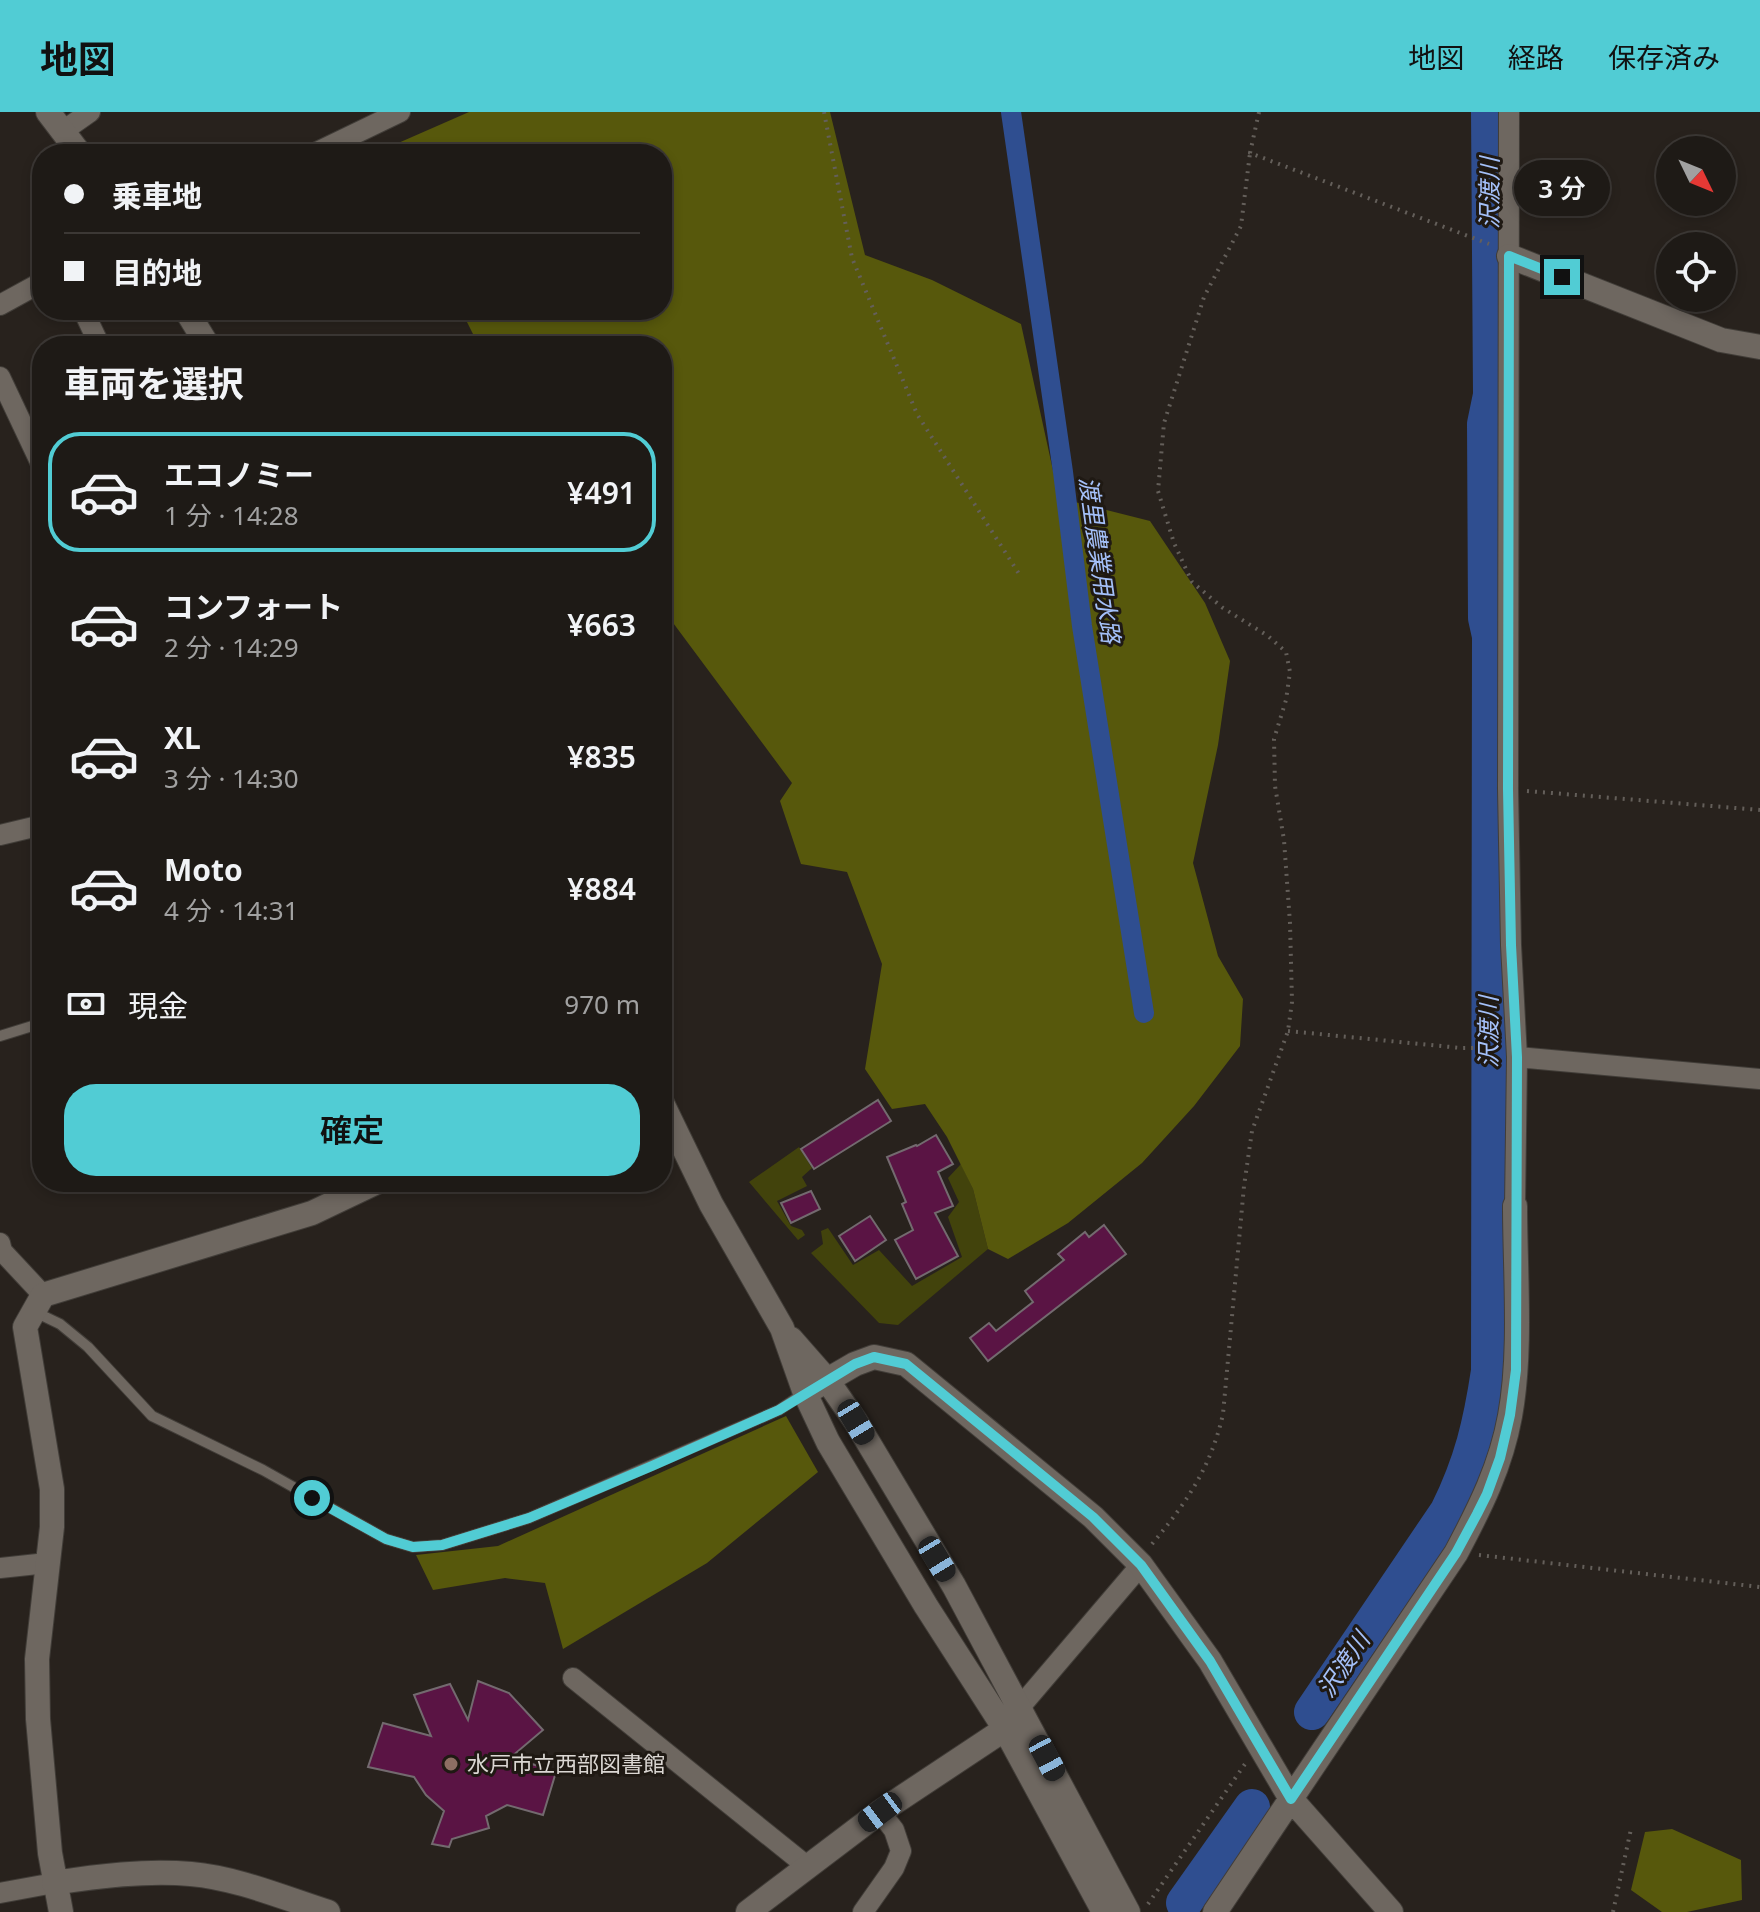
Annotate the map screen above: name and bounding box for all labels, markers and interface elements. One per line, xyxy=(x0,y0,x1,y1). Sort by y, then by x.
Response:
text: 地図 xyxy=(40,32,116,84)
text: 地図 xyxy=(1408,38,1464,76)
text: 経路 xyxy=(1508,38,1564,76)
text: 保存済み xyxy=(1608,38,1720,76)
north arrow xyxy=(1656,136,1736,216)
map controls xyxy=(1656,136,1736,312)
water label: 沢渡川 xyxy=(1472,154,1505,229)
callout: 3 分 xyxy=(1514,161,1610,217)
text: 3 分 xyxy=(1538,170,1586,206)
text: 乗車地 xyxy=(112,175,202,216)
button: locate xyxy=(1656,232,1736,312)
text: 目的地 xyxy=(112,252,202,293)
route end xyxy=(1544,259,1580,295)
text: 車両を選択 xyxy=(64,359,244,408)
text: エコノミー xyxy=(164,454,314,495)
icon: car xyxy=(68,456,140,528)
text: ¥491 xyxy=(567,472,636,513)
water label: 渡里農業用水路 xyxy=(1072,474,1129,647)
text: 1 分 · 14:28 xyxy=(164,497,299,533)
text: コンフォート xyxy=(164,586,343,627)
icon: car xyxy=(68,588,140,660)
text: ¥663 xyxy=(567,604,636,645)
text: 2 分 · 14:29 xyxy=(164,629,299,665)
text: XL xyxy=(164,717,201,758)
icon: car xyxy=(68,720,140,792)
text: ¥835 xyxy=(567,736,636,777)
text: 3 分 · 14:30 xyxy=(164,760,299,796)
text: Moto xyxy=(164,849,243,890)
icon: car xyxy=(68,852,140,924)
text: ¥884 xyxy=(567,868,636,909)
text: 4 分 · 14:31 xyxy=(164,892,299,928)
icon: cash xyxy=(64,982,108,1026)
text: 現金 xyxy=(128,985,188,1026)
text: 970 m xyxy=(564,986,640,1022)
water label: 沢渡川 xyxy=(1471,993,1504,1068)
button: 確定 xyxy=(64,1084,640,1176)
car xyxy=(833,1395,879,1449)
route start xyxy=(294,1480,330,1516)
car xyxy=(914,1532,960,1586)
water label: 沢渡川 xyxy=(1309,1623,1378,1703)
car xyxy=(1025,1731,1069,1785)
place label: 水戸市立西部図書館 xyxy=(467,1748,665,1778)
marker: 水戸市立西部図書館 xyxy=(442,1755,460,1773)
car xyxy=(854,1788,906,1836)

